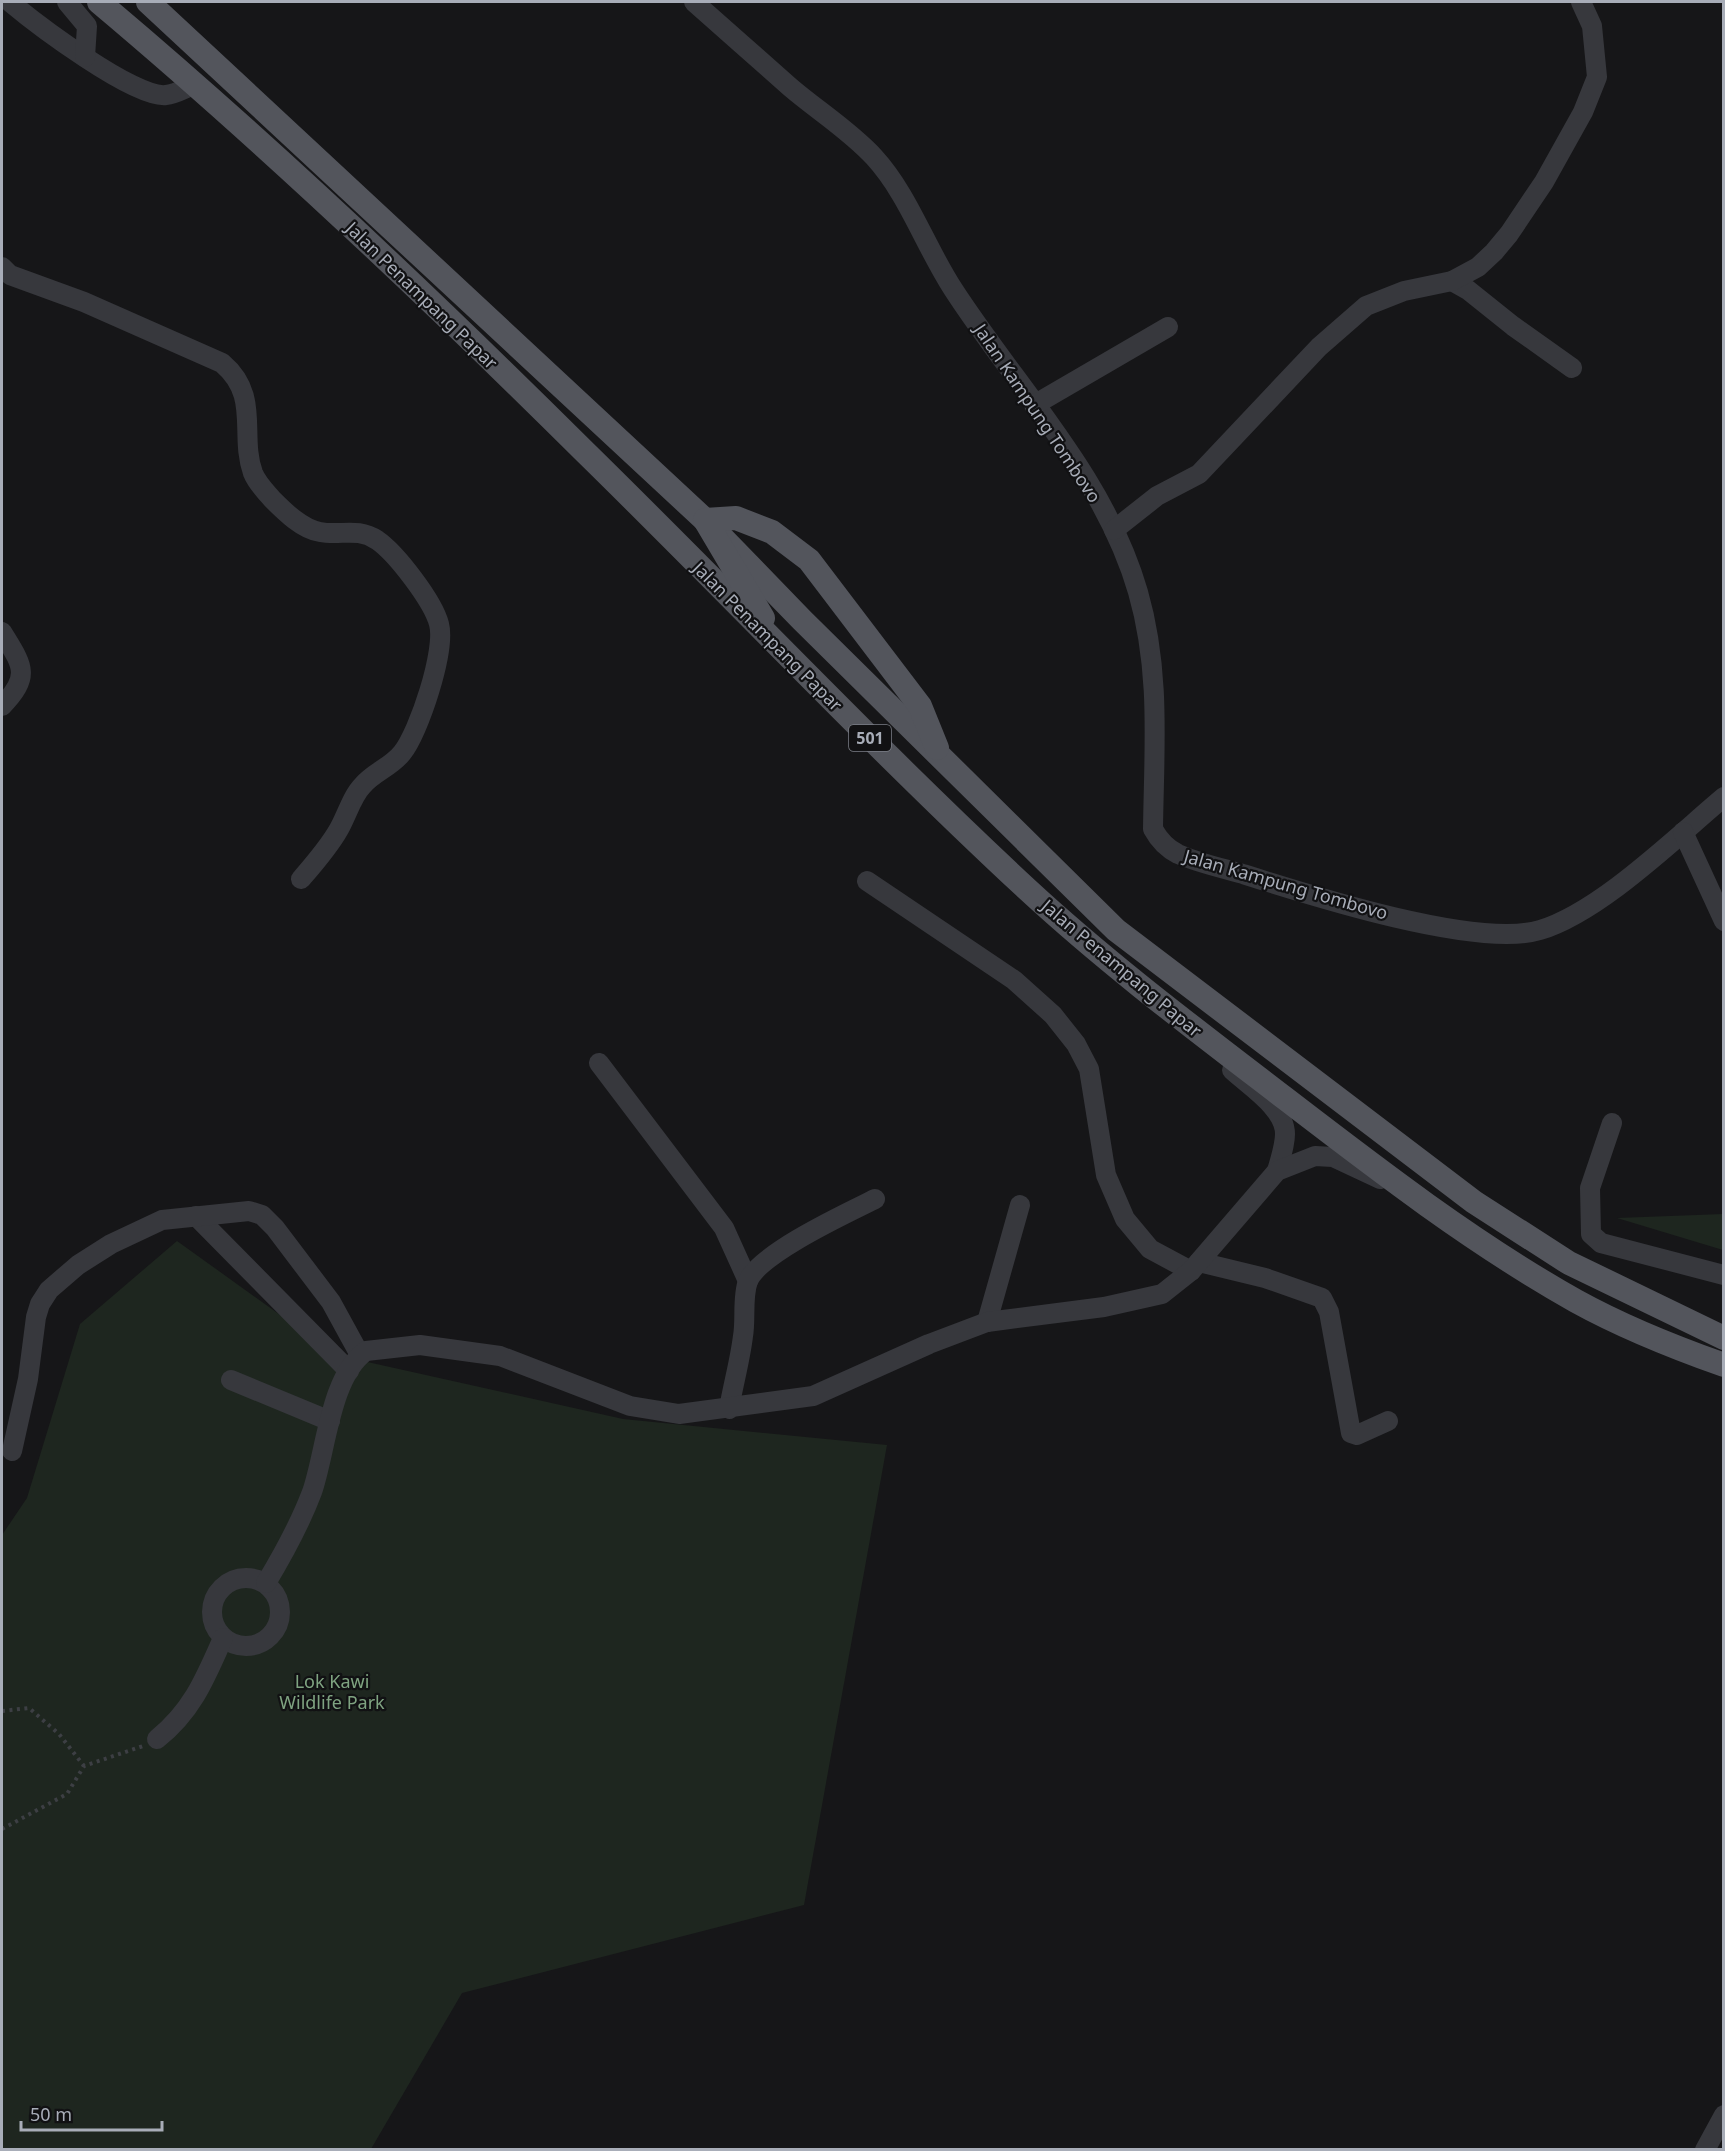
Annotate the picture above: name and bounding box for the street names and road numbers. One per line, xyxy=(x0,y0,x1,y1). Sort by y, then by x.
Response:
street label: Jalan Penampang Papar xyxy=(339,215,503,374)
street label: Jalan Kampung Tombovo xyxy=(968,317,1107,507)
street label: Jalan Penampang Papar xyxy=(687,555,848,716)
road number: 501 xyxy=(849,725,891,751)
street label: Jalan Kampung Tombovo xyxy=(1179,843,1391,925)
street label: Jalan Penampang Papar xyxy=(1035,893,1208,1043)

